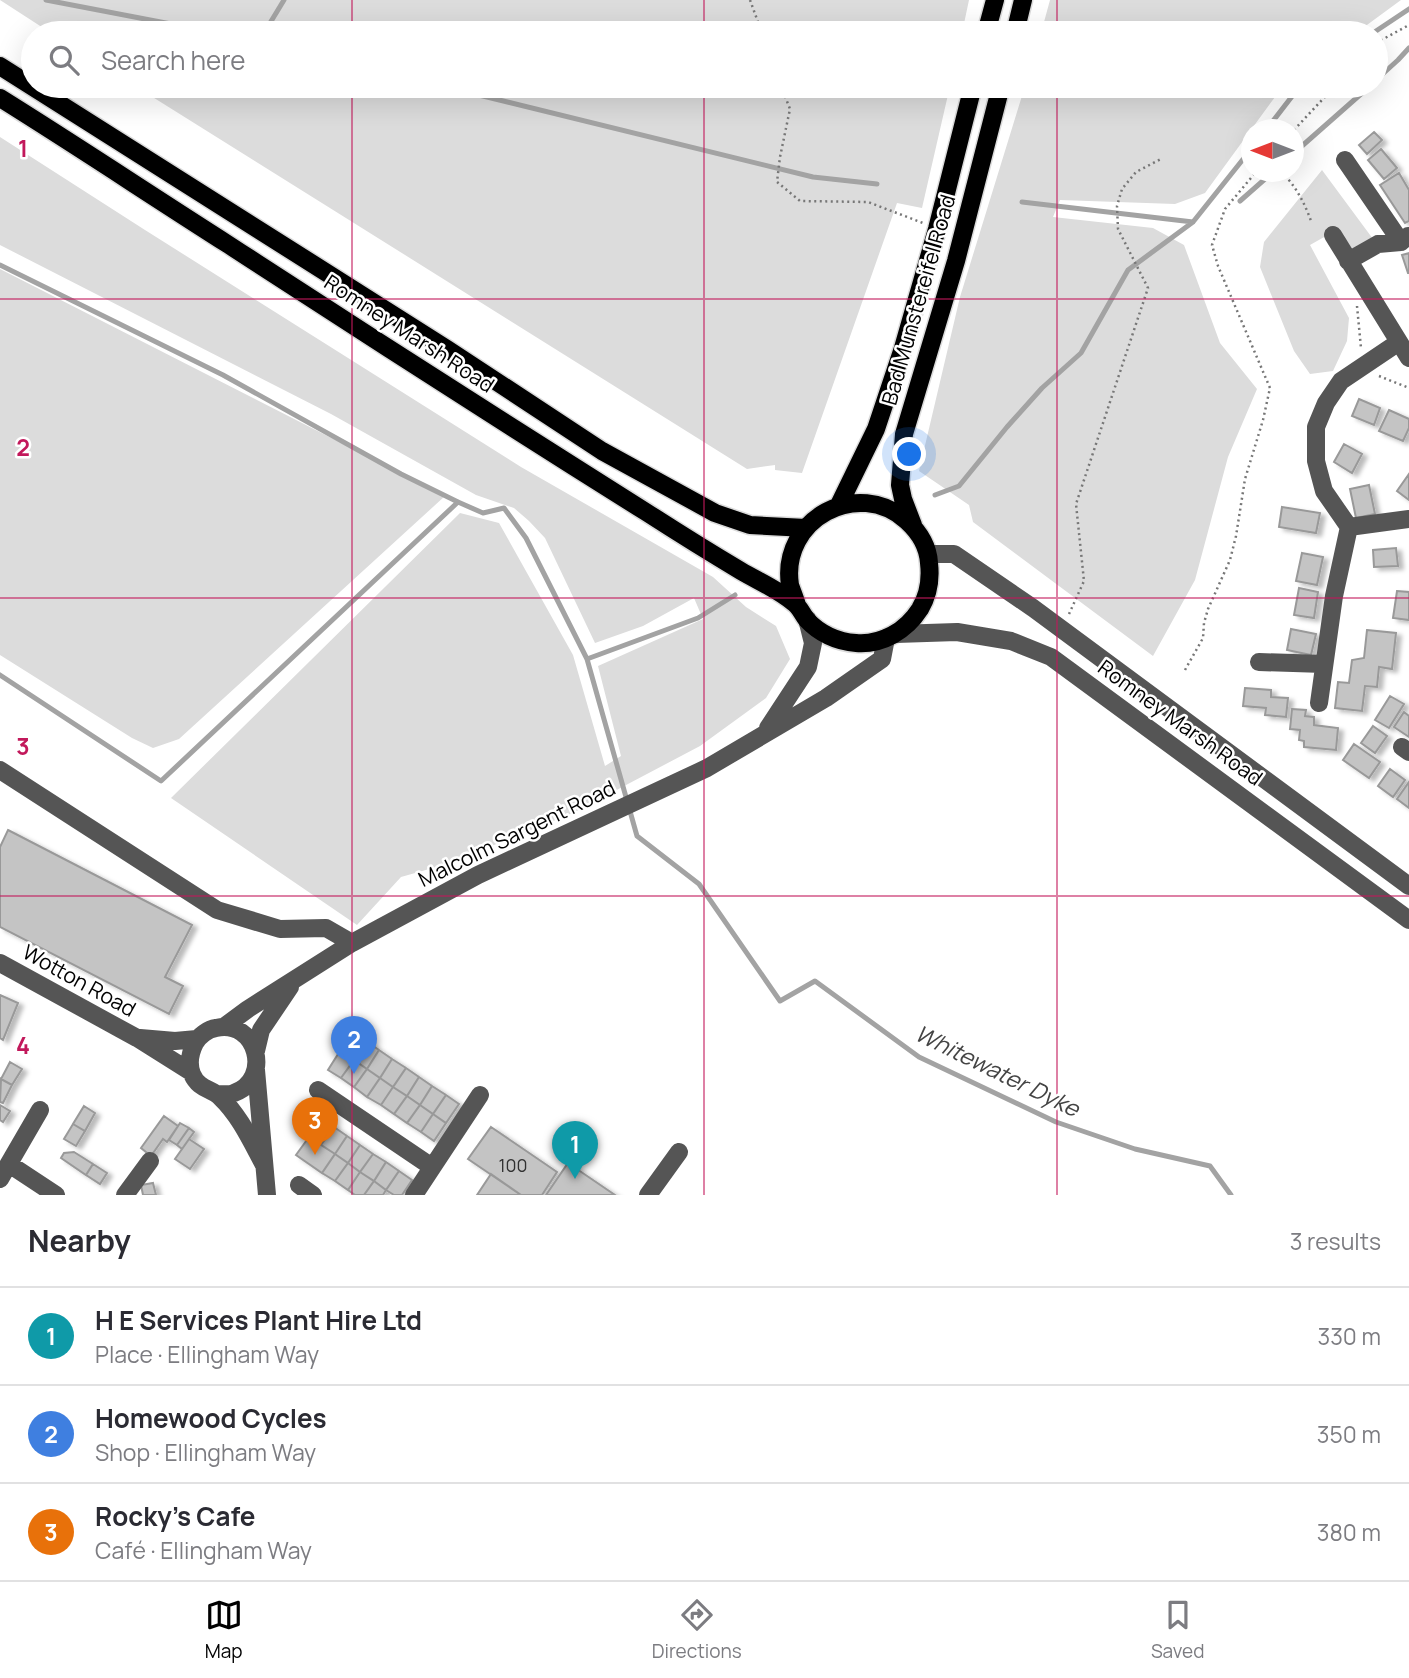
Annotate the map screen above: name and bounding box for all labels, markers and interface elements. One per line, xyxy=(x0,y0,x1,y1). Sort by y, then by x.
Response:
search box xyxy=(21,21,1388,98)
icon: search xyxy=(45,41,83,79)
text: Search here xyxy=(101,42,246,78)
north arrow xyxy=(1241,119,1304,182)
text: 1 xyxy=(18,132,28,164)
street label: Bad Munstereifel Road xyxy=(875,191,962,408)
street label: Romney Marsh Road xyxy=(319,268,500,399)
text: 2 xyxy=(16,431,30,463)
your location xyxy=(892,437,926,471)
street label: Romney Marsh Road xyxy=(1093,653,1269,791)
text: 3 xyxy=(16,730,30,762)
street label: Malcolm Sargent Road xyxy=(413,773,620,893)
street label: Wotton Road xyxy=(18,938,141,1023)
pin: 2 xyxy=(331,1016,377,1074)
water label: Whitewater Dyke xyxy=(910,1016,1086,1124)
text: 4 xyxy=(16,1029,30,1061)
pin: 3 xyxy=(292,1097,338,1155)
pin: 1 xyxy=(552,1121,598,1179)
house number: 100 xyxy=(499,1153,527,1177)
text: Nearby xyxy=(28,1220,131,1261)
text: 3 results xyxy=(1290,1225,1381,1257)
text: H E Services Plant Hire Ltd xyxy=(95,1302,422,1338)
text: 1 xyxy=(46,1320,56,1352)
text: 330 m xyxy=(1317,1320,1381,1352)
text: Place · Ellingham Way xyxy=(95,1338,319,1370)
text: Homewood Cycles xyxy=(95,1400,327,1436)
text: 2 xyxy=(44,1418,58,1450)
text: 350 m xyxy=(1317,1418,1381,1450)
text: Shop · Ellingham Way xyxy=(95,1436,316,1468)
text: Rocky's Cafe xyxy=(95,1498,255,1534)
text: 3 xyxy=(44,1516,58,1548)
text: 380 m xyxy=(1317,1516,1381,1548)
text: Café · Ellingham Way xyxy=(95,1534,312,1566)
tab: Map xyxy=(205,1596,243,1664)
tab: Directions xyxy=(652,1596,742,1664)
tab: Saved xyxy=(1151,1596,1204,1664)

